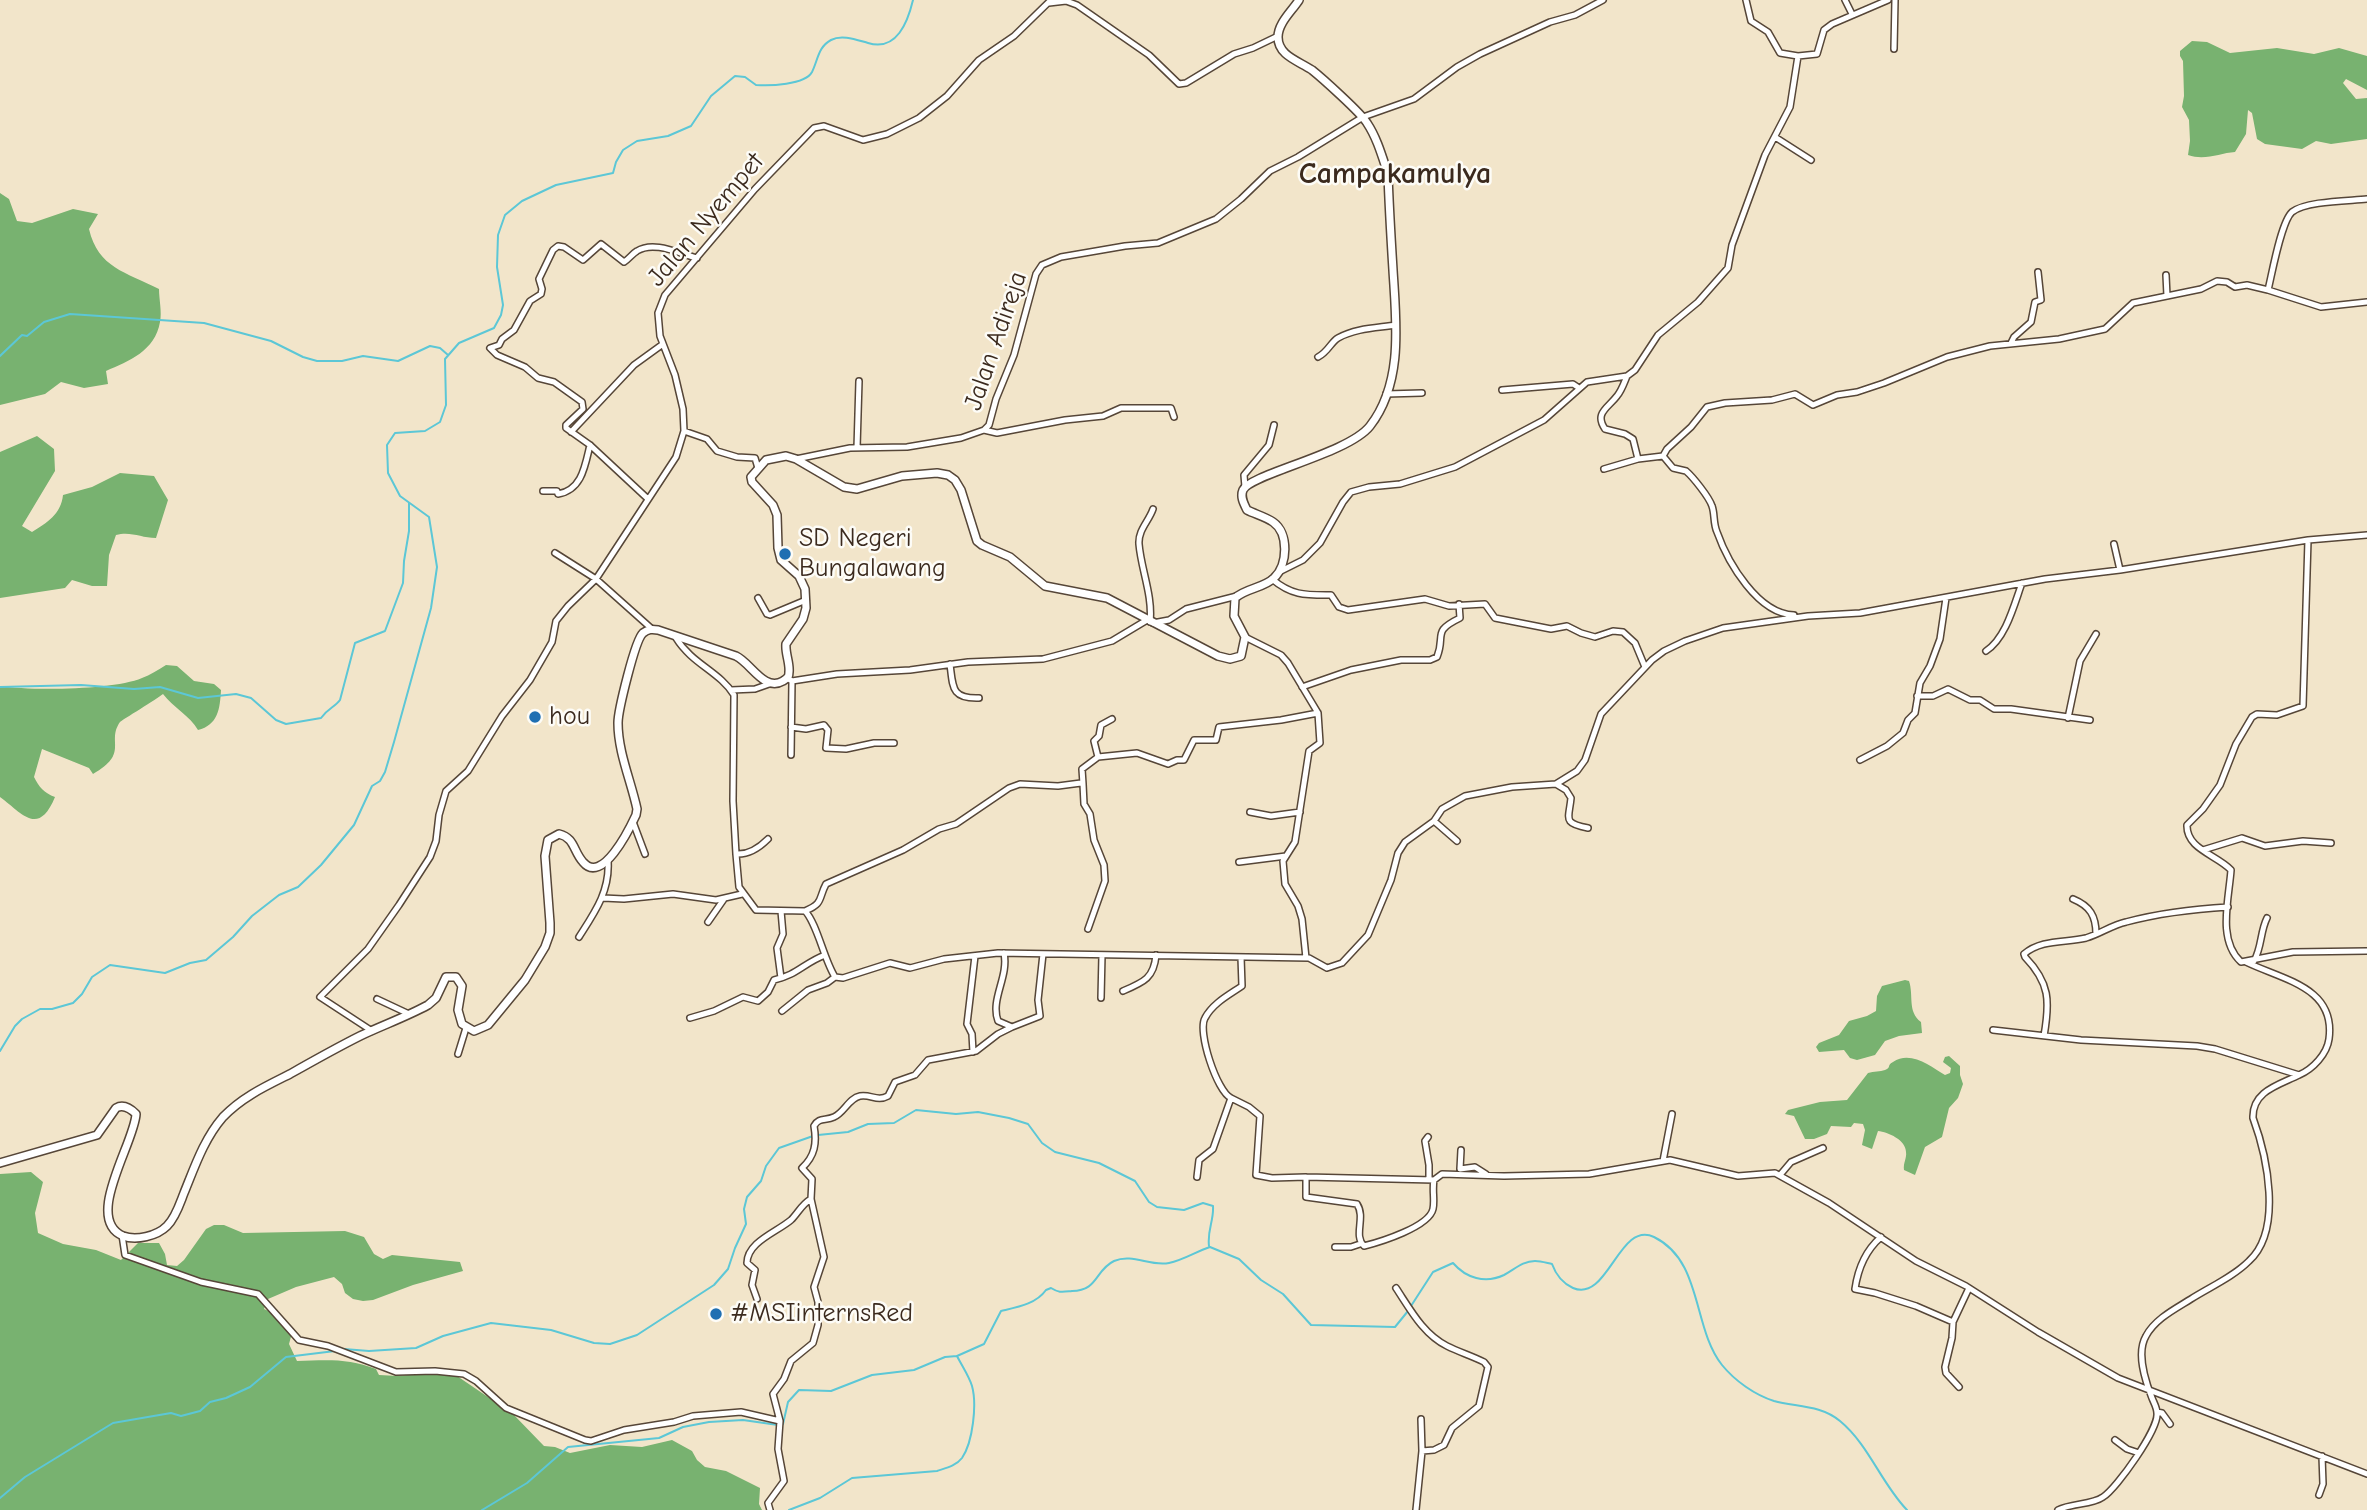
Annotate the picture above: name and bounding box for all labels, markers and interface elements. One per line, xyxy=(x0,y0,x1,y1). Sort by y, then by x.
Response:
street label: Jalan Nyempet xyxy=(641,147,771,293)
district label: Campakamulya xyxy=(1299,157,1491,193)
street label: Jalan Adireja xyxy=(958,268,1034,414)
place label: SD Negeri Bungalawang xyxy=(799,523,946,584)
marker: SD Negeri Bungalawang xyxy=(777,546,793,562)
place label: hou xyxy=(549,701,590,733)
marker: hou xyxy=(527,709,543,725)
place label: #MSIinternsRed xyxy=(730,1298,913,1330)
marker: #MSIinternsRed xyxy=(708,1306,724,1322)

